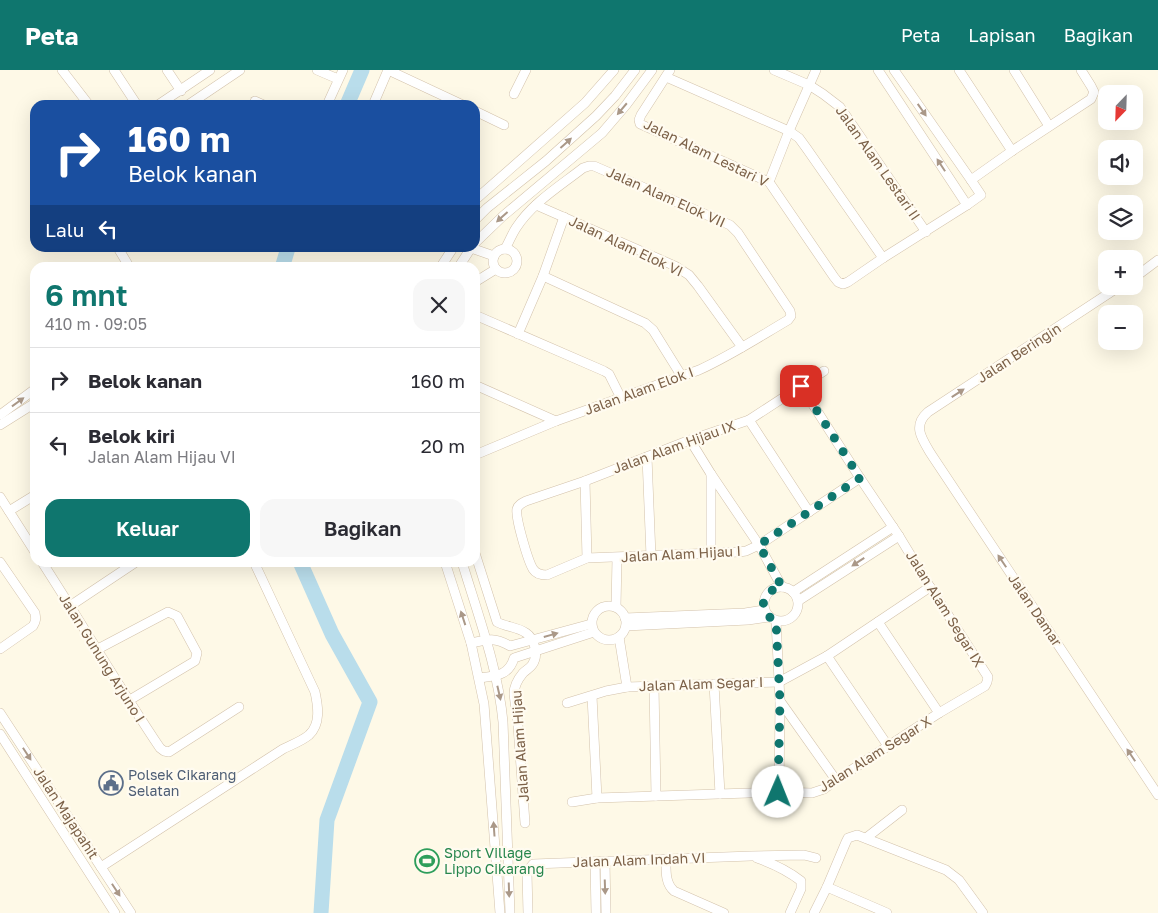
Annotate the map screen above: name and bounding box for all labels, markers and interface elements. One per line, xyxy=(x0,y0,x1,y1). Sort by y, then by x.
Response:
text: Peta xyxy=(25,21,78,50)
text: Peta xyxy=(901,24,940,46)
text: Lapisan xyxy=(968,24,1036,46)
text: Bagikan xyxy=(1064,24,1133,46)
north arrow xyxy=(1098,85,1142,130)
map controls xyxy=(1098,85,1143,350)
one-way arrow xyxy=(617,102,628,115)
street label: Jalan Alam Lestari II xyxy=(832,102,924,223)
one-way arrow xyxy=(917,103,927,117)
street label: Jalan Alam Lestari V xyxy=(641,115,772,190)
text: 160 m xyxy=(128,118,230,160)
icon: right xyxy=(45,120,110,185)
one-way arrow xyxy=(559,138,572,149)
button: sound xyxy=(1098,140,1143,185)
one-way arrow xyxy=(936,158,945,171)
text: Belok kanan xyxy=(128,160,258,187)
street label: Jalan Alam Elok VII xyxy=(604,163,728,230)
button: layers xyxy=(1098,195,1143,240)
one-way arrow xyxy=(495,212,508,223)
street label: Jalan Alam Elok VI xyxy=(566,212,686,279)
icon: left xyxy=(94,215,122,243)
text: Lalu xyxy=(45,218,84,241)
button: + xyxy=(1098,250,1143,295)
text: 6 mnt xyxy=(45,277,128,313)
button: close xyxy=(413,279,465,331)
button: − xyxy=(1098,305,1143,350)
text: 410 m · 09:05 xyxy=(45,314,147,334)
street label: Jalan Beringin xyxy=(974,319,1064,386)
street label: Jalan Alam Elok I xyxy=(582,363,696,418)
pin xyxy=(780,365,822,407)
icon: right xyxy=(45,366,73,394)
text: Belok kanan xyxy=(88,369,202,392)
text: 160 m xyxy=(411,369,465,392)
icon: arrive xyxy=(787,372,815,400)
one-way arrow xyxy=(951,388,965,397)
one-way arrow xyxy=(11,397,24,407)
street label: Jalan Alam Hijau IX xyxy=(610,416,737,477)
text: Belok kiri xyxy=(88,424,175,447)
icon: left xyxy=(45,431,73,459)
text: 20 m xyxy=(421,434,465,457)
text: Jalan Alam Hijau VI xyxy=(88,447,236,467)
button: Keluar xyxy=(45,499,250,557)
button: Bagikan xyxy=(260,499,465,557)
street label: Jalan Alam Hijau I xyxy=(621,542,741,565)
street label: Jalan Alam Segar IX xyxy=(903,548,988,670)
one-way arrow xyxy=(997,555,1007,568)
one-way arrow xyxy=(852,557,865,567)
street label: Jalan Damar xyxy=(1005,570,1066,650)
street label: Jalan Gunung Arjuno I xyxy=(56,590,149,725)
one-way arrow xyxy=(458,610,466,625)
one-way arrow xyxy=(543,631,558,639)
street label: Jalan Alam Segar I xyxy=(638,673,763,694)
one-way arrow xyxy=(495,686,503,701)
street label: Jalan Alam Hijau xyxy=(507,690,532,803)
street label: Jalan Alam Segar X xyxy=(815,712,934,795)
one-way arrow xyxy=(22,747,32,761)
one-way arrow xyxy=(1126,748,1136,761)
street label: Jalan Majapahit xyxy=(30,764,102,862)
position arrow xyxy=(751,765,803,817)
place label: Polsek Cikarang Selatan xyxy=(128,766,236,799)
public building icon: Polsek Cikarang Selatan xyxy=(98,770,124,796)
one-way arrow xyxy=(489,821,497,837)
place label: Sport Village Lippo Cikarang xyxy=(444,844,544,877)
sports icon: Sport Village Lippo Cikarang xyxy=(414,848,440,874)
street label: Jalan Alam Indah VI xyxy=(572,849,706,870)
one-way arrow xyxy=(602,880,610,896)
one-way arrow xyxy=(111,883,121,897)
one-way arrow xyxy=(506,883,514,899)

